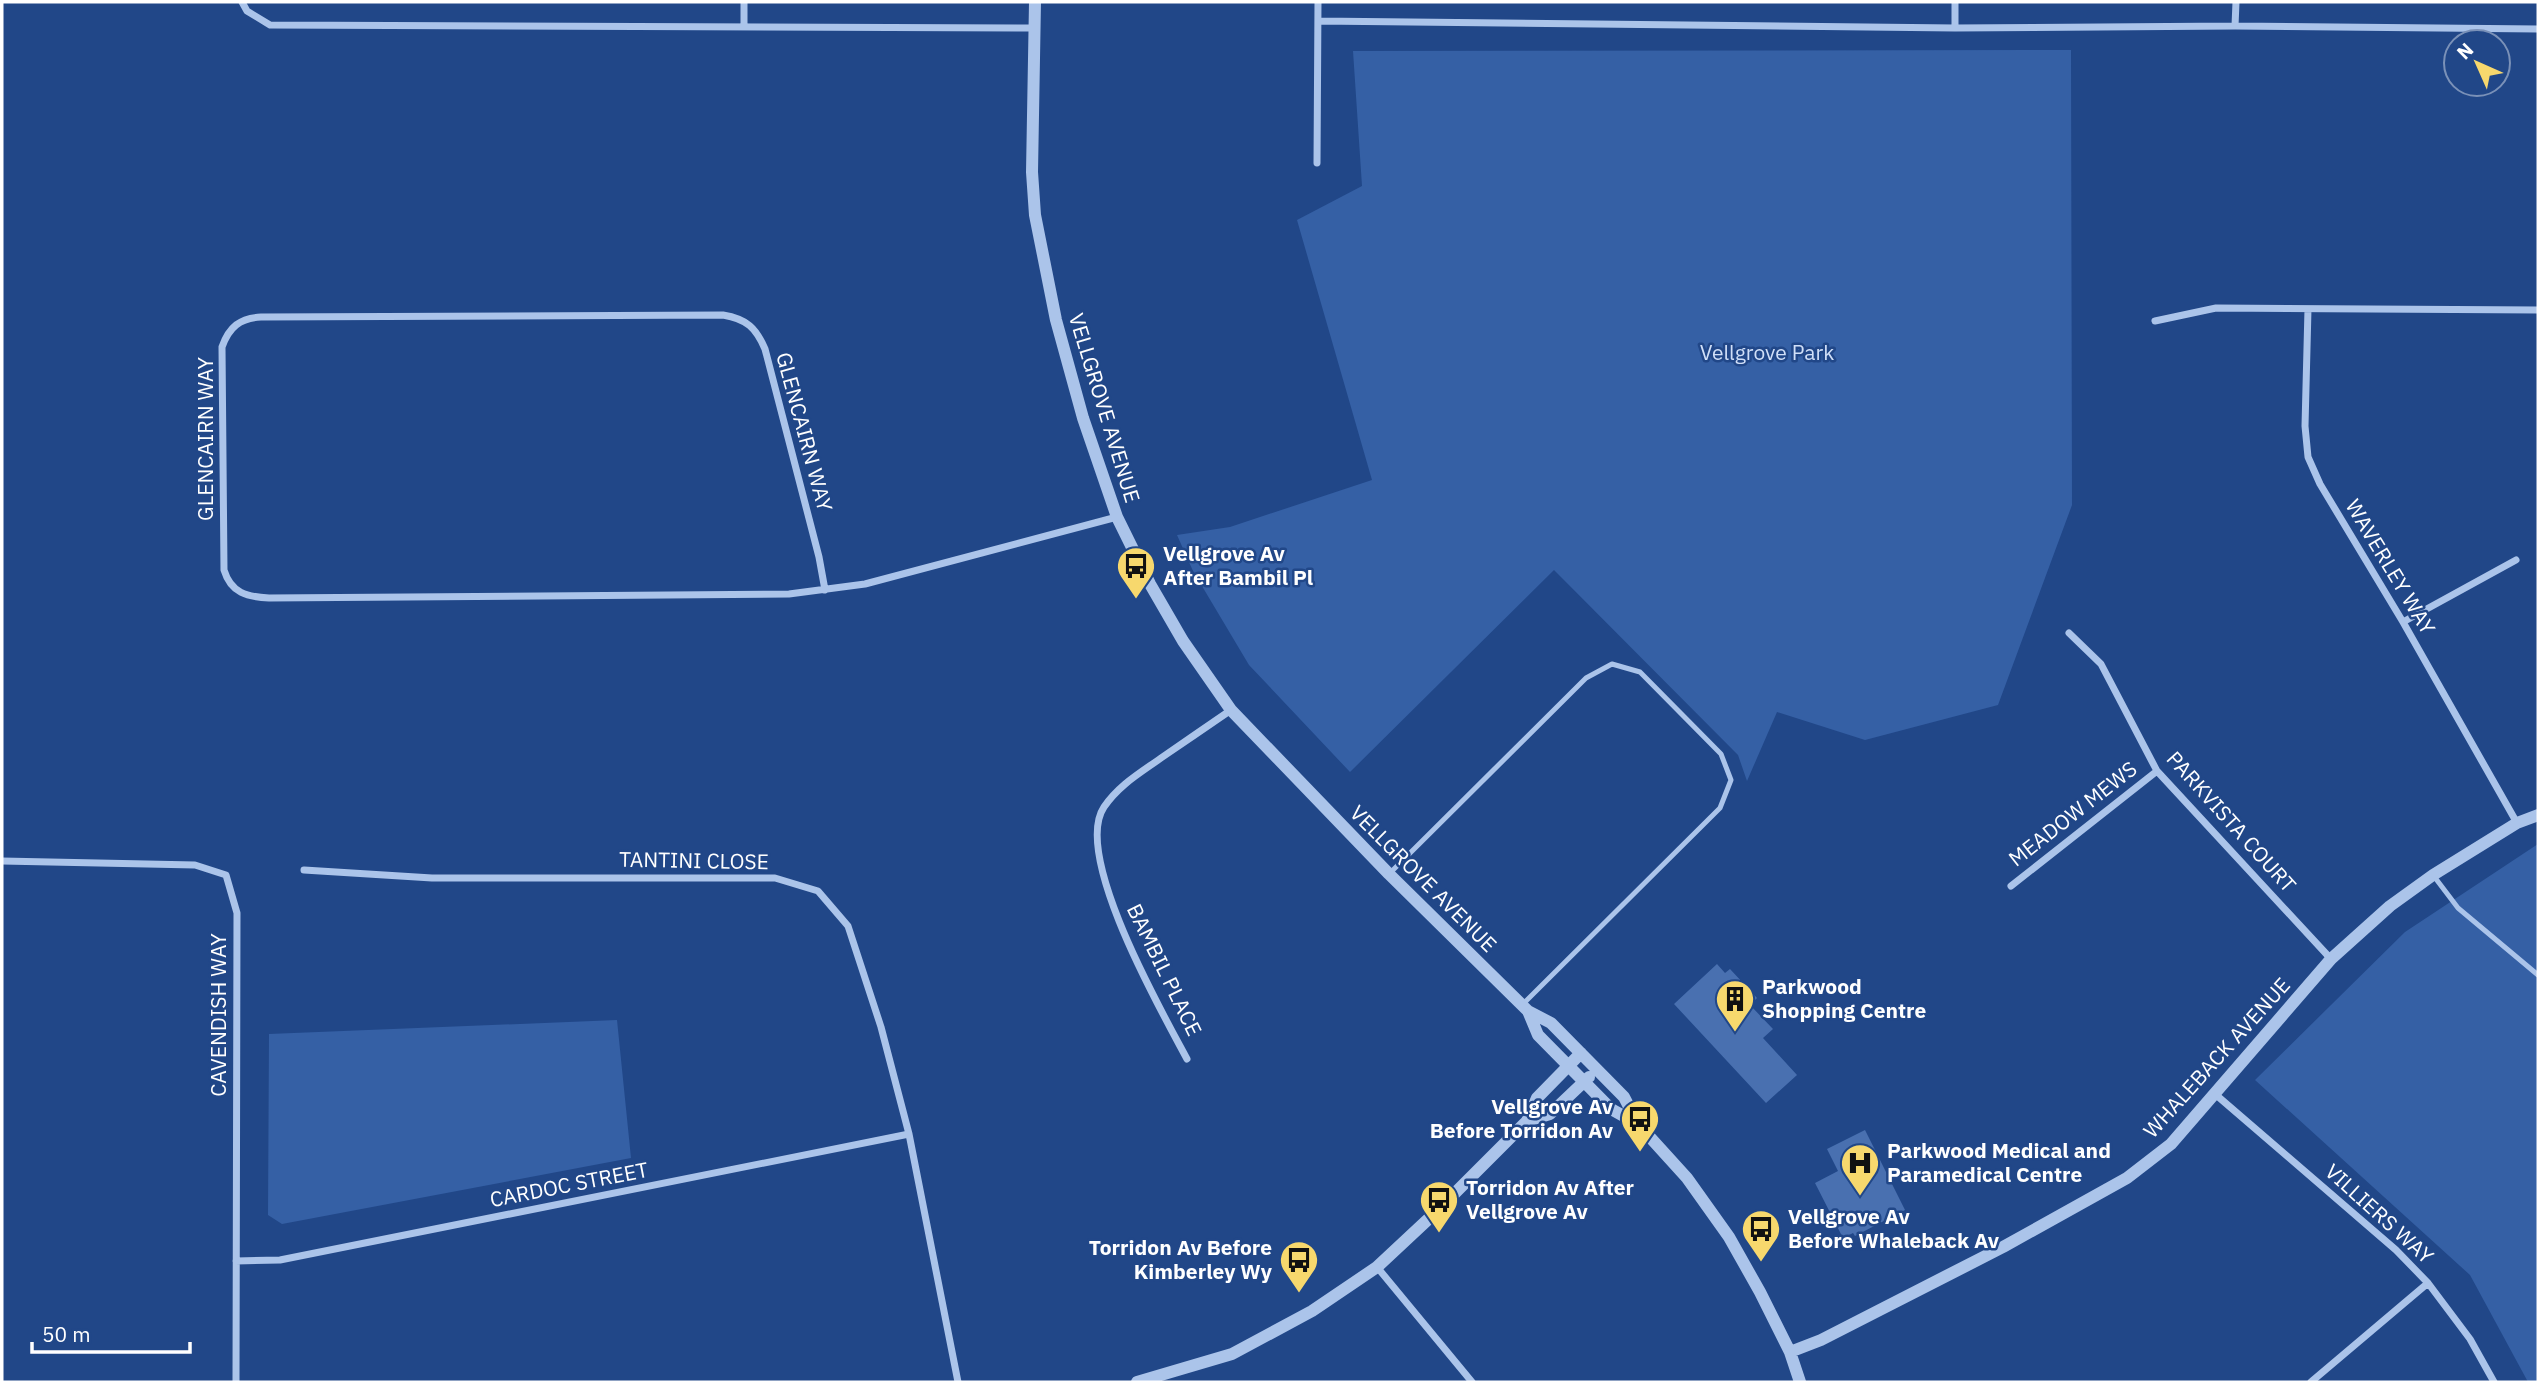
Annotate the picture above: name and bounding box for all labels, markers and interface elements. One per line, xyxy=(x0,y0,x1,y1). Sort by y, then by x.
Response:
north arrow xyxy=(2442,28,2512,98)
text: N xyxy=(2452,38,2478,64)
street label: VELLGROVE AVENUE xyxy=(1063,309,1147,506)
park label: Vellgrove Park xyxy=(1700,338,1834,366)
street label: GLENCAIRN WAY xyxy=(770,349,840,515)
street label: GLENCAIRN WAY xyxy=(191,357,219,521)
street label: WAVERLEY WAY xyxy=(2339,494,2442,640)
place label: Vellgrove Av After Bambil Pl xyxy=(1163,539,1313,591)
bus stop icon: Vellgrove Av After Bambil Pl xyxy=(1115,545,1157,600)
street label: PARKVISTA COURT xyxy=(2161,745,2303,898)
street label: MEADOW MEWS xyxy=(2002,754,2142,872)
street label: VELLGROVE AVENUE xyxy=(1344,799,1503,958)
street label: TANTINI CLOSE xyxy=(619,845,769,875)
street label: BAMBIL PLACE xyxy=(1121,899,1209,1040)
street label: CAVENDISH WAY xyxy=(204,933,232,1097)
street label: WHALEBACK AVENUE xyxy=(2137,971,2296,1144)
place label: Parkwood Shopping Centre xyxy=(1762,972,1926,1024)
building icon: Parkwood Shopping Centre xyxy=(1714,978,1756,1033)
place label: Vellgrove Av Before Torridon Av xyxy=(1430,1092,1614,1144)
bus stop icon: Vellgrove Av Before Torridon Av xyxy=(1619,1098,1661,1153)
place label: Parkwood Medical and Paramedical Centre xyxy=(1887,1136,2111,1188)
hospital icon: Parkwood Medical and Paramedical Centre xyxy=(1839,1142,1881,1197)
street label: CARDOC STREET xyxy=(487,1155,650,1213)
street label: VILLIERS WAY xyxy=(2319,1157,2440,1270)
place label: Torridon Av After Vellgrove Av xyxy=(1466,1173,1635,1225)
bus stop icon: Torridon Av After Vellgrove Av xyxy=(1418,1179,1460,1234)
place label: Vellgrove Av Before Whaleback Av xyxy=(1788,1202,2000,1254)
bus stop icon: Vellgrove Av Before Whaleback Av xyxy=(1740,1208,1782,1263)
place label: Torridon Av Before Kimberley Wy xyxy=(1089,1233,1273,1285)
bus stop icon: Torridon Av Before Kimberley Wy xyxy=(1278,1239,1320,1294)
scale bar xyxy=(32,1310,189,1354)
text: 50 m xyxy=(42,1320,91,1348)

